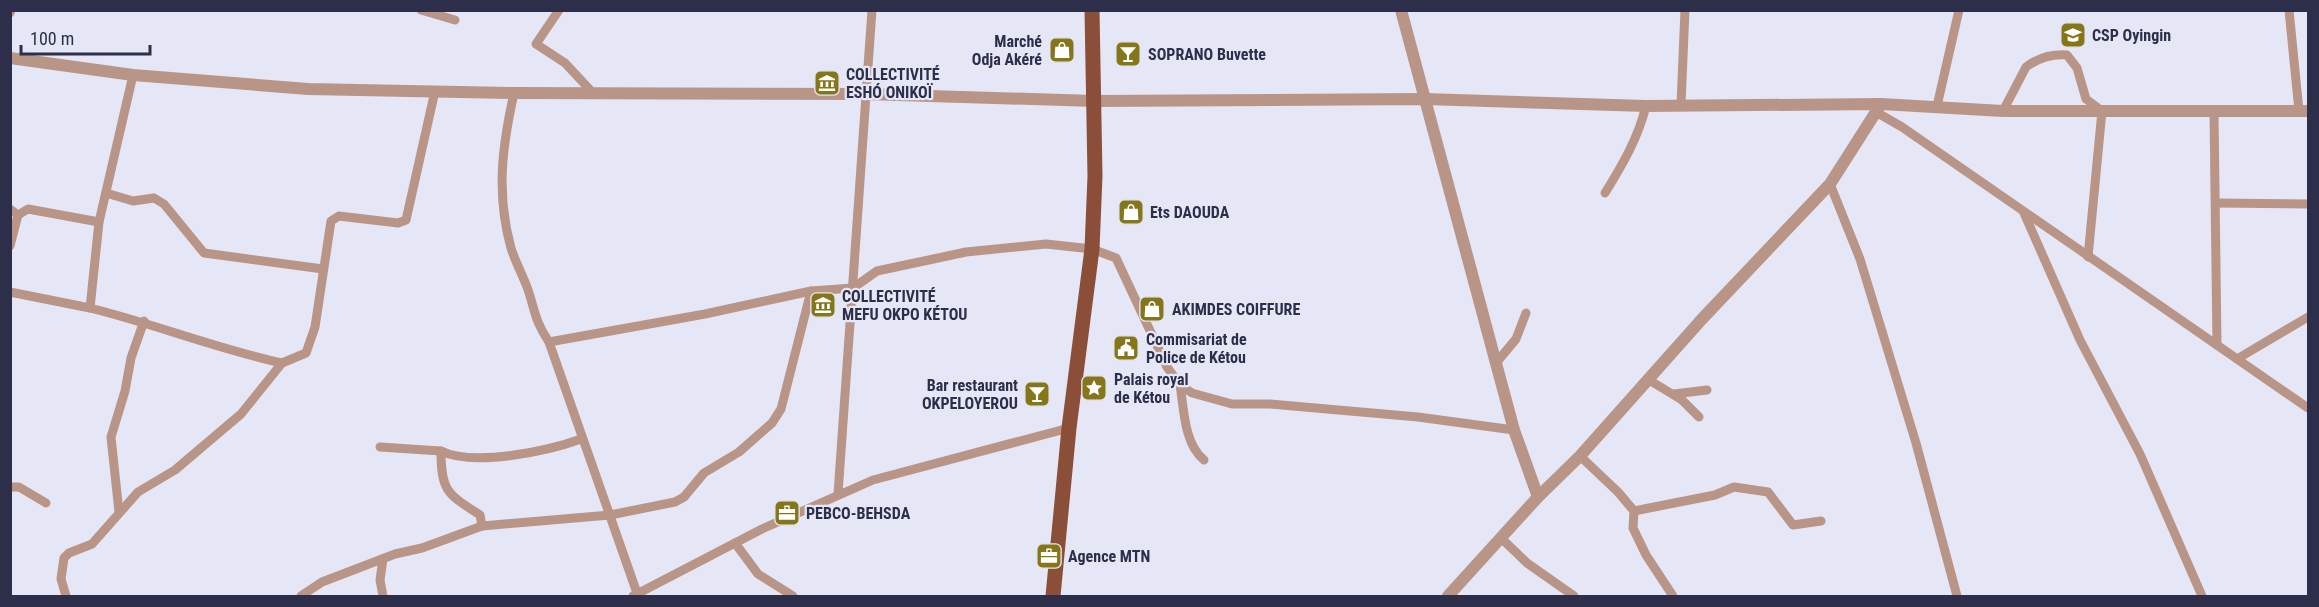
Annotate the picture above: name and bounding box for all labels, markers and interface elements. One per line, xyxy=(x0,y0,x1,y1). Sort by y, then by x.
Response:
scale bar xyxy=(21,18,150,56)
school or university icon: CSP Oyingin xyxy=(2058,20,2088,50)
place label: CSP Oyingin xyxy=(2092,26,2171,45)
text: 100 m xyxy=(30,28,74,49)
place label: Marché Odja Akéré xyxy=(972,32,1042,69)
shop icon: Marché Odja Akéré xyxy=(1047,35,1077,65)
bar icon: SOPRANO Buvette xyxy=(1113,39,1143,69)
place label: SOPRANO Buvette xyxy=(1148,45,1266,64)
place label: COLLECTIVITÉ ESHÓ ONIKOÏ xyxy=(846,65,940,102)
museum icon: COLLECTIVITÉ ESHÓ ONIKOÏ xyxy=(812,68,842,98)
shop icon: Ets DAOUDA xyxy=(1116,197,1146,227)
place label: Ets DAOUDA xyxy=(1150,203,1230,222)
place label: COLLECTIVITÉ MEFU OKPO KÉTOU xyxy=(842,287,967,324)
museum icon: COLLECTIVITÉ MEFU OKPO KÉTOU xyxy=(808,290,838,320)
shop icon: AKIMDES COIFFURE xyxy=(1137,294,1167,324)
place label: AKIMDES COIFFURE xyxy=(1172,300,1300,319)
place label: Commisariat de Police de Kétou xyxy=(1146,330,1247,367)
public building icon: Commisariat de Police de Kétou xyxy=(1111,333,1141,363)
place label: Palais royal de Kétou xyxy=(1114,370,1189,407)
place icon: Palais royal de Kétou xyxy=(1079,373,1109,403)
place label: Bar restaurant OKPELOYEROU xyxy=(922,376,1018,413)
bar icon: Bar restaurant OKPELOYEROU xyxy=(1022,379,1052,409)
office icon: PEBCO-BEHSDA xyxy=(772,498,802,528)
place label: PEBCO-BEHSDA xyxy=(806,504,911,523)
office icon: Agence MTN xyxy=(1034,541,1064,571)
place label: Agence MTN xyxy=(1068,547,1150,566)

